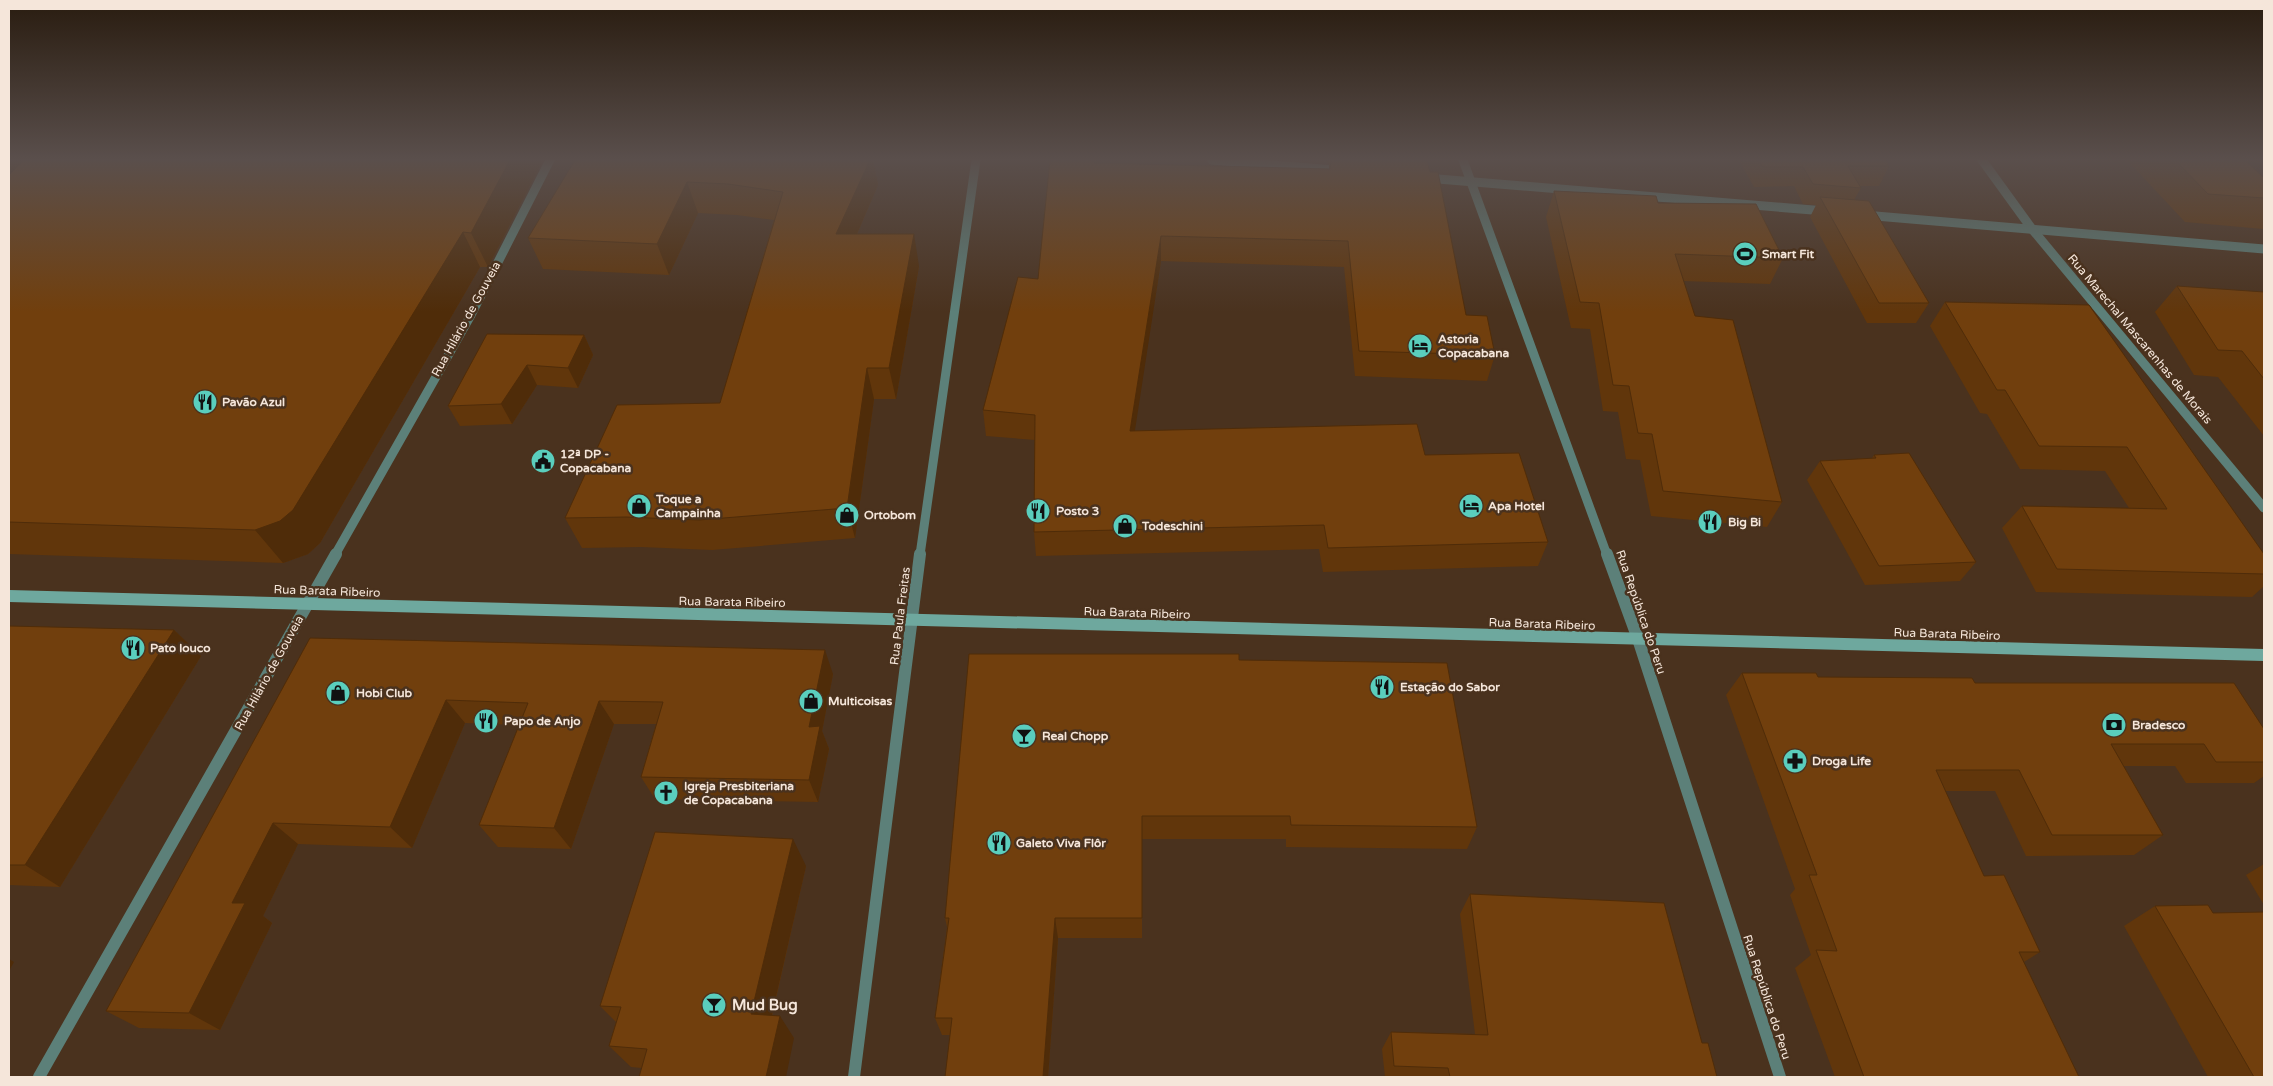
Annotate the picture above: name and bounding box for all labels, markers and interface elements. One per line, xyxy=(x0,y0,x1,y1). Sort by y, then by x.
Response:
sports icon: Smart Fit xyxy=(1732,241,1758,267)
place label: Smart Fit xyxy=(1762,247,1815,261)
street label: Rua Marechal Mascarenhas de Morais xyxy=(2065,251,2215,427)
street label: Rua Hilário de Gouveia xyxy=(429,259,503,379)
place label: Astoria Copacabana xyxy=(1438,332,1510,361)
hotel icon: Astoria Copacabana xyxy=(1407,333,1433,359)
restaurant icon: Pavão Azul xyxy=(192,389,218,415)
place label: Pavão Azul xyxy=(222,395,285,409)
place label: 12ª DP - Copacabana xyxy=(560,447,632,476)
public building icon: 12ª DP - Copacabana xyxy=(530,448,556,474)
place label: Toque a Campainha xyxy=(655,492,721,521)
shop icon: Toque a Campainha xyxy=(626,493,652,519)
hotel icon: Apa Hotel xyxy=(1458,493,1484,519)
restaurant icon: Posto 3 xyxy=(1025,498,1051,524)
place label: Apa Hotel xyxy=(1488,499,1545,514)
shop icon: Ortobom xyxy=(834,502,860,528)
place label: Posto 3 xyxy=(1056,504,1099,518)
place label: Ortobom xyxy=(864,508,916,522)
restaurant icon: Big Bi xyxy=(1697,509,1723,535)
shop icon: Todeschini xyxy=(1112,513,1138,539)
place label: Big Bi xyxy=(1728,515,1761,530)
place label: Todeschini xyxy=(1141,519,1203,533)
street label: Rua República do Peru xyxy=(1613,548,1669,676)
street label: Rua Paula Freitas xyxy=(887,566,913,666)
street label: Rua Barata Ribeiro xyxy=(273,582,381,600)
street label: Rua Barata Ribeiro xyxy=(678,594,786,610)
street label: Rua Barata Ribeiro xyxy=(1083,604,1191,622)
street label: Rua Hilário de Gouveia xyxy=(232,613,306,733)
street label: Rua Barata Ribeiro xyxy=(1488,615,1596,633)
street label: Rua Barata Ribeiro xyxy=(1893,625,2001,643)
restaurant icon: Pato louco xyxy=(120,635,146,661)
place label: Pato louco xyxy=(150,641,211,655)
restaurant icon: Estação do Sabor xyxy=(1369,674,1395,700)
shop icon: Hobi Club xyxy=(325,680,351,706)
place label: Estação do Sabor xyxy=(1400,680,1500,695)
place label: Hobi Club xyxy=(356,686,413,700)
shop icon: Multicoisas xyxy=(798,688,824,714)
place label: Multicoisas xyxy=(828,694,892,708)
restaurant icon: Papo de Anjo xyxy=(473,708,499,734)
bank icon: Bradesco xyxy=(2101,712,2127,738)
place label: Papo de Anjo xyxy=(504,714,581,729)
place label: Bradesco xyxy=(2132,718,2185,732)
bar icon: Real Chopp xyxy=(1011,723,1037,749)
place label: Real Chopp xyxy=(1042,729,1109,744)
pharmacy icon: Droga Life xyxy=(1782,748,1808,774)
place label: Droga Life xyxy=(1812,754,1871,769)
place label: Igreja Presbiteriana de Copacabana xyxy=(684,779,794,808)
church icon: Igreja Presbiteriana de Copacabana xyxy=(653,780,679,806)
restaurant icon: Galeto Viva Flôr xyxy=(986,830,1012,856)
place label: Galeto Viva Flôr xyxy=(1016,836,1106,850)
street label: Rua República do Peru xyxy=(1740,933,1794,1061)
bar icon: Mud Bug xyxy=(701,992,727,1018)
place label: Mud Bug xyxy=(732,996,798,1015)

